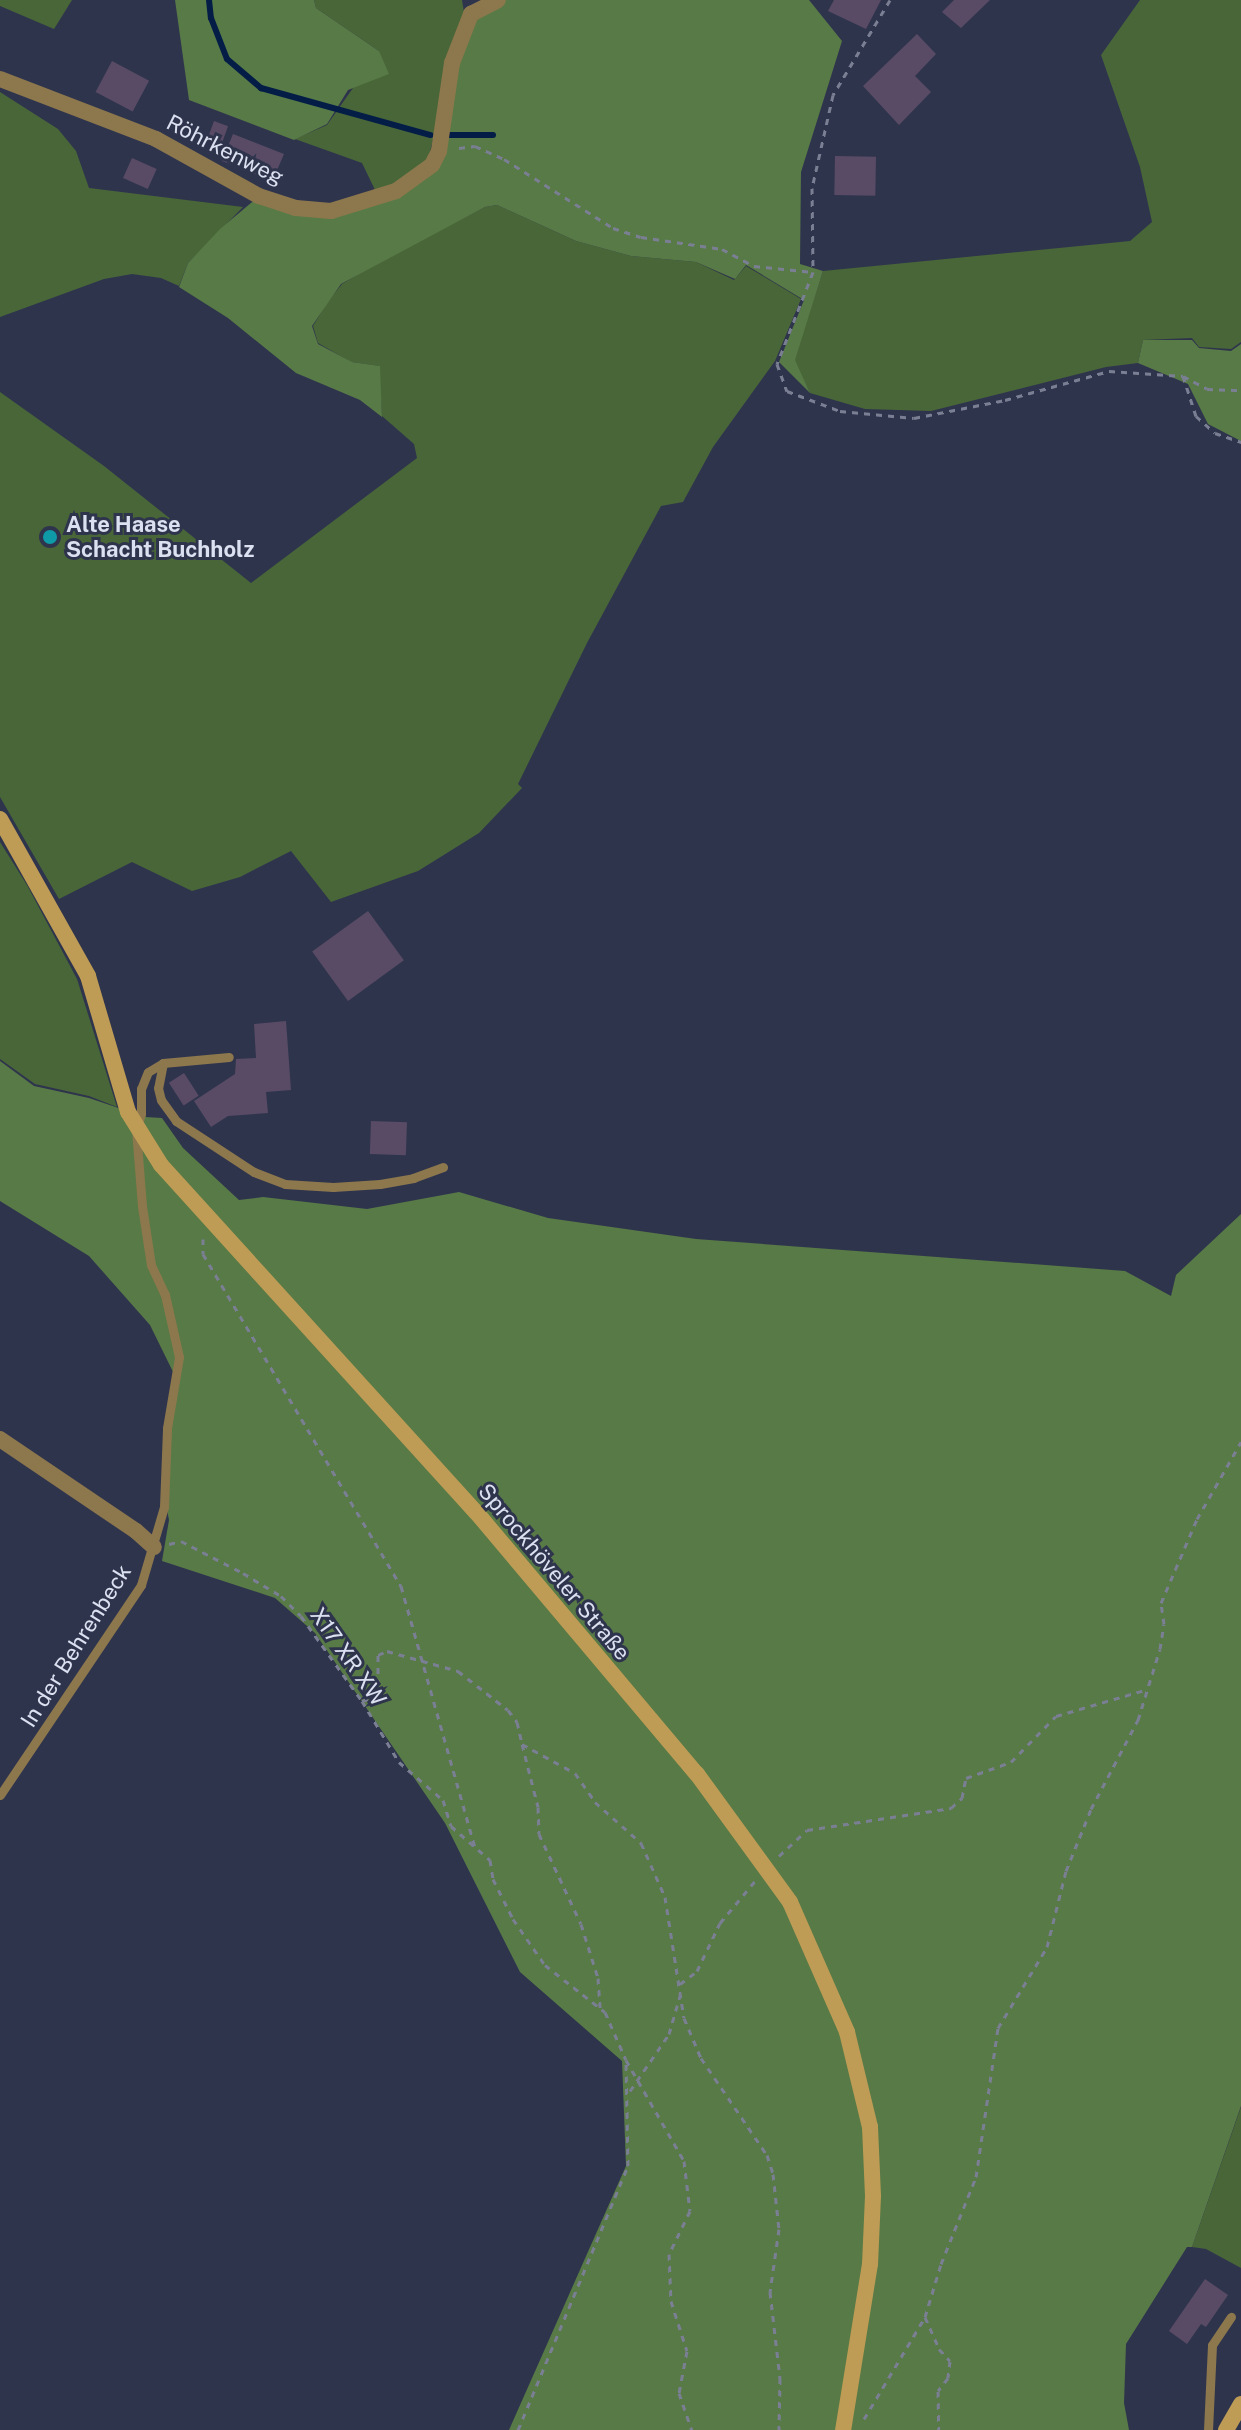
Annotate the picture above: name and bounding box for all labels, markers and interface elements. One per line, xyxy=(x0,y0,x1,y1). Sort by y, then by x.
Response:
street label: Röhrkenweg xyxy=(162,109,288,191)
place label: Alte Haase Schacht Buchholz xyxy=(66,511,254,562)
marker: Alte Haase Schacht Buchholz xyxy=(41,528,59,546)
street label: Sprockhöveler Straße xyxy=(472,1478,636,1666)
street label: In der Behrenbeck xyxy=(15,1560,137,1732)
street label: X17 XR XW xyxy=(304,1603,392,1711)

